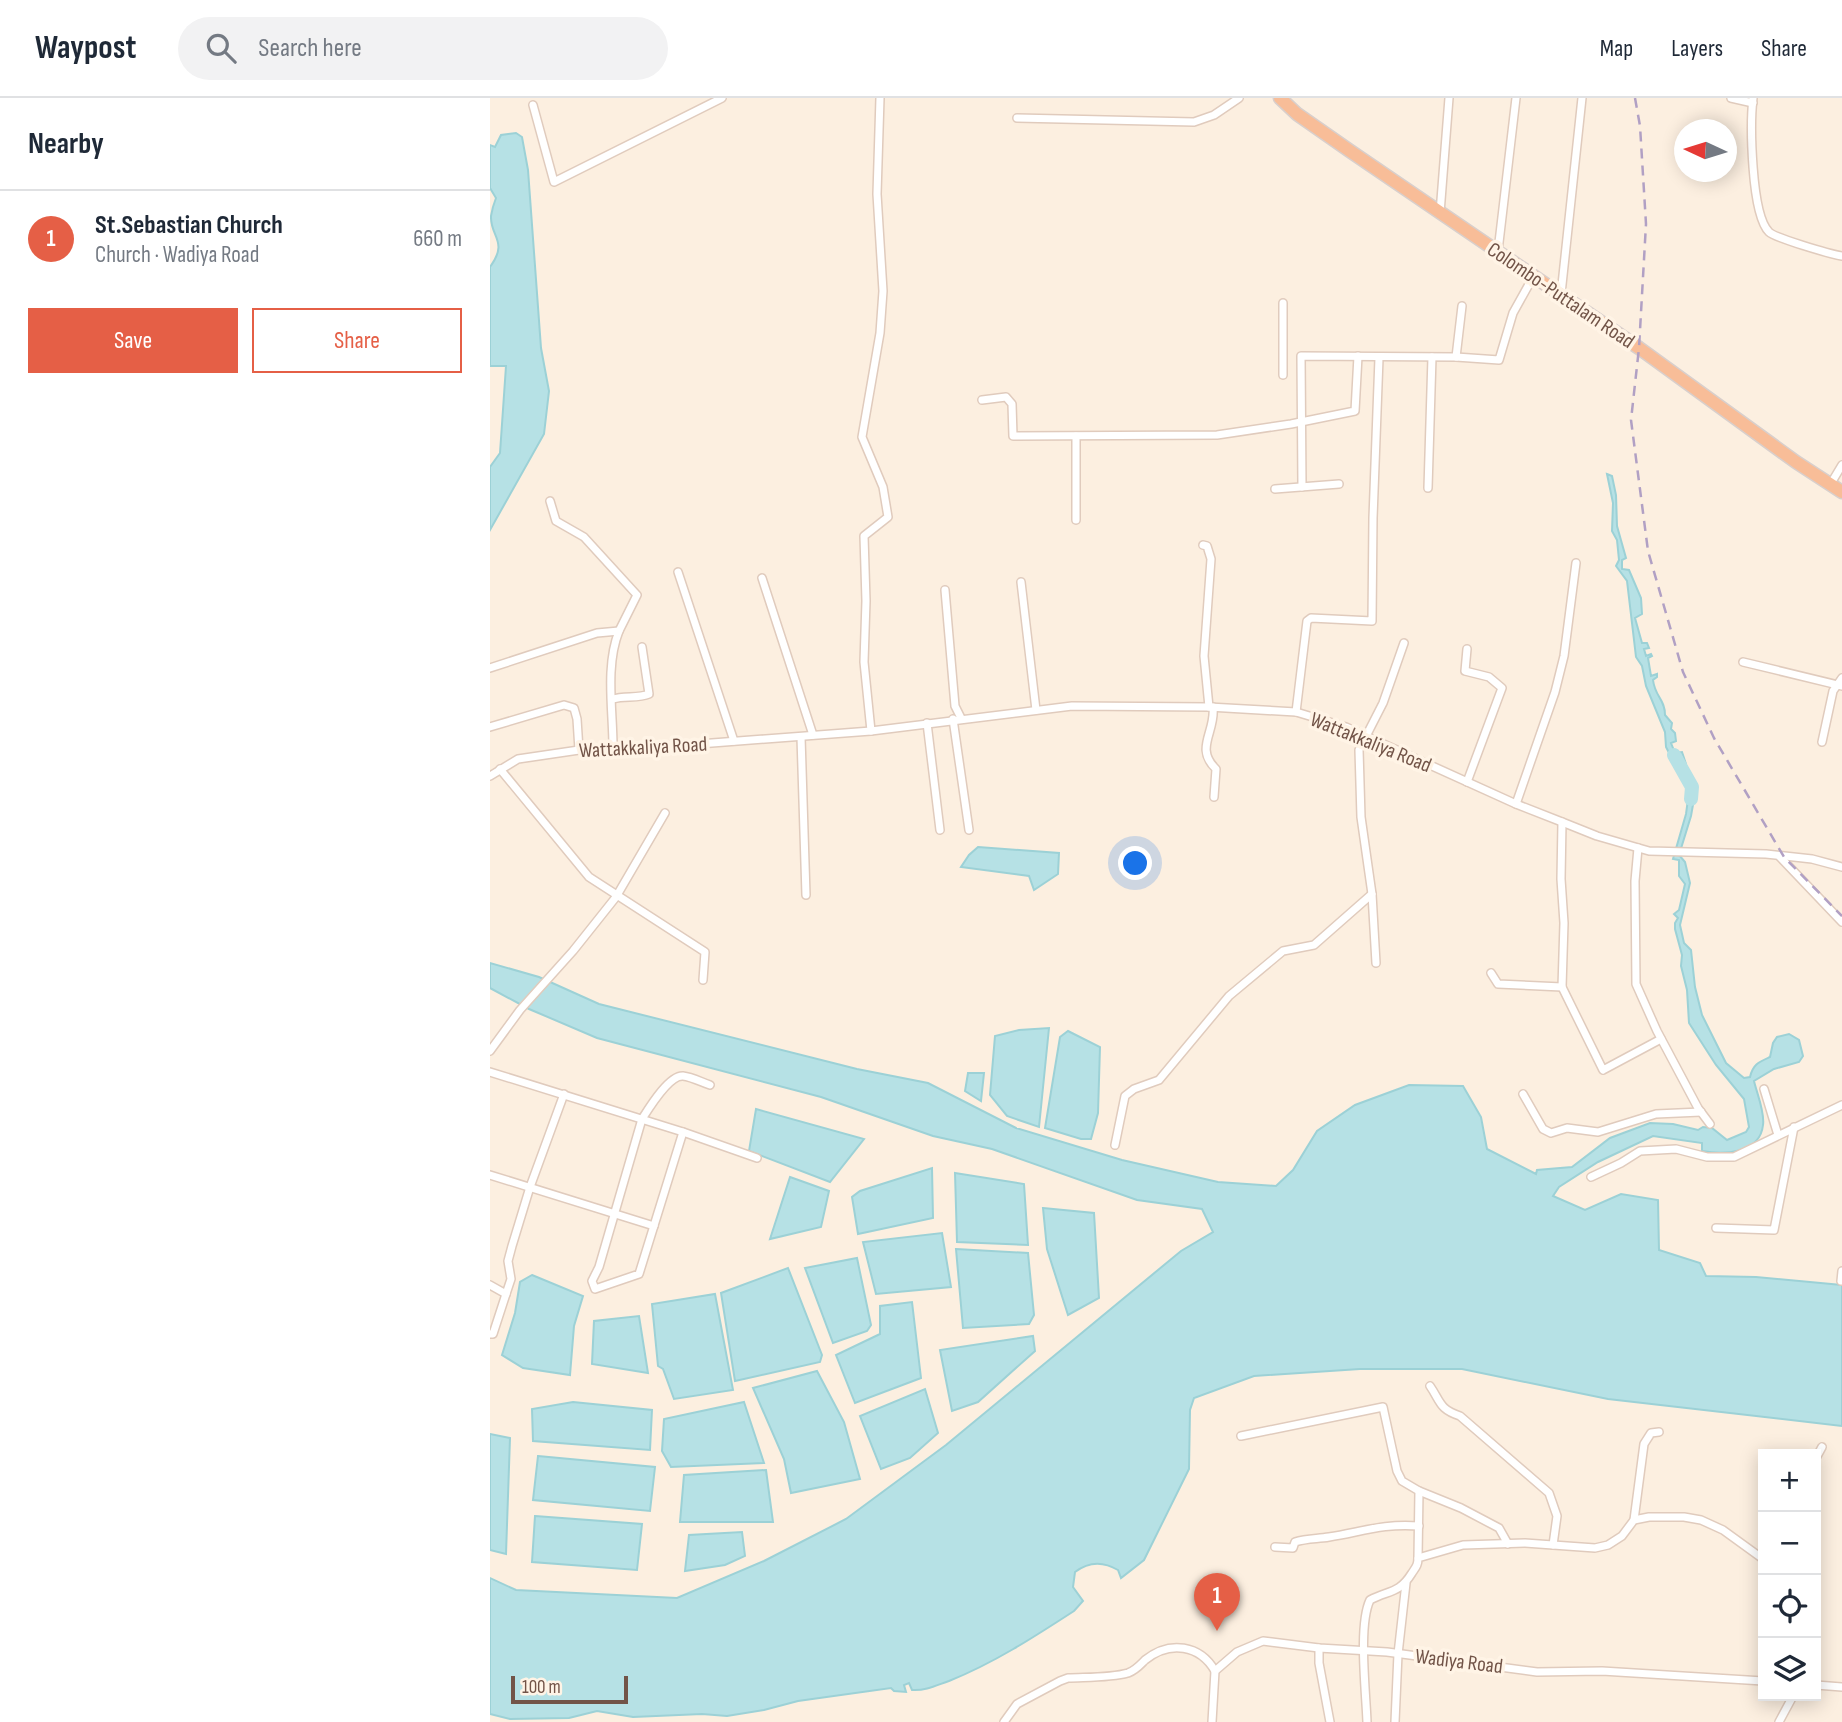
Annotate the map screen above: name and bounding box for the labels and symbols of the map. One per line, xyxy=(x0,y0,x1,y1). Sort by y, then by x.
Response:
north arrow xyxy=(1674,119,1737,182)
street label: Colombo-Puttalam Road xyxy=(1482,237,1639,354)
street label: Wattakkaliya Road xyxy=(1307,707,1435,778)
street label: Wattakkaliya Road xyxy=(578,732,708,763)
your location xyxy=(1118,846,1152,880)
pin: 1 xyxy=(1194,1573,1240,1631)
street label: Wadiya Road xyxy=(1414,1644,1504,1679)
scale bar xyxy=(511,1673,628,1705)

